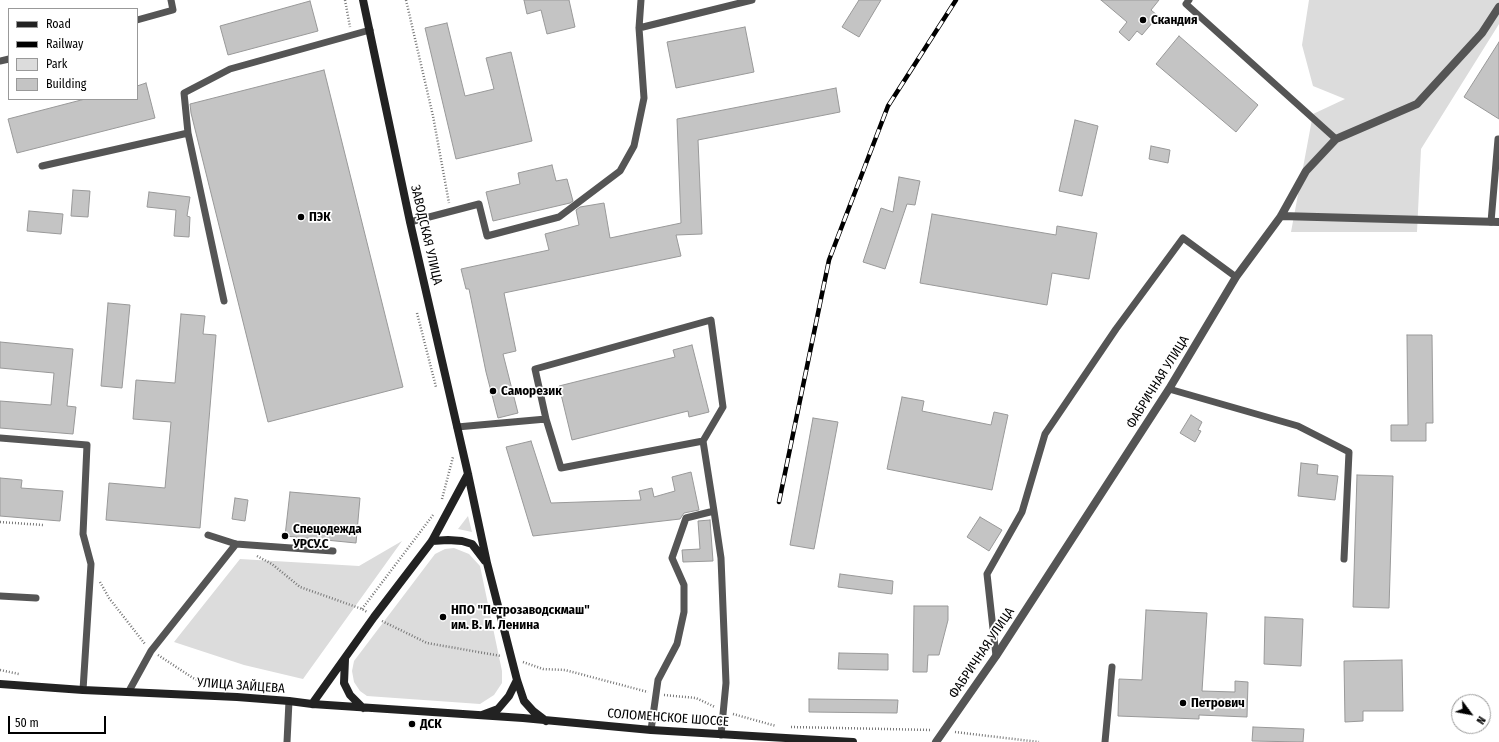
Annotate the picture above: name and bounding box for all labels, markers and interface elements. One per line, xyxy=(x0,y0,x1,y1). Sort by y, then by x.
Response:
legend xyxy=(8,8,138,100)
place label: Скандия xyxy=(1151,12,1197,28)
marker: Скандия xyxy=(1138,15,1148,25)
text: Road xyxy=(46,17,71,31)
text: Railway xyxy=(46,37,83,51)
text: Park xyxy=(46,57,67,71)
text: Building xyxy=(46,77,86,91)
street label: ЗАВОДСКАЯ УЛИЦА xyxy=(407,183,445,287)
place label: ПЭК xyxy=(309,209,331,225)
marker: ПЭК xyxy=(296,212,306,222)
street label: ФАБРИЧНАЯ УЛИЦА xyxy=(1123,333,1193,431)
place label: Саморезик xyxy=(501,383,562,399)
marker: Саморезик xyxy=(488,386,498,396)
place label: Спецодежда УРСУ.С xyxy=(293,521,362,552)
marker: Спецодежда УРСУ.С xyxy=(280,531,290,541)
place label: НПО "Петрозаводскмаш" им. В. И. Ленина xyxy=(451,602,590,633)
street label: ФАБРИЧНАЯ УЛИЦА xyxy=(946,605,1018,701)
marker: НПО "Петрозаводскмаш" им. В. И. Ленина xyxy=(438,612,448,622)
street label: УЛИЦА ЗАЙЦЕВА xyxy=(197,675,285,697)
north arrow xyxy=(1451,694,1491,734)
place label: Петрович xyxy=(1191,695,1245,711)
marker: Петрович xyxy=(1178,698,1188,708)
street label: СОЛОМЕНСКОЕ ШОССЕ xyxy=(607,706,729,730)
scale bar xyxy=(10,708,108,734)
text: N xyxy=(1473,714,1488,726)
text: 50 m xyxy=(15,716,39,730)
place label: ДСК xyxy=(420,716,442,732)
marker: ДСК xyxy=(407,719,417,729)

